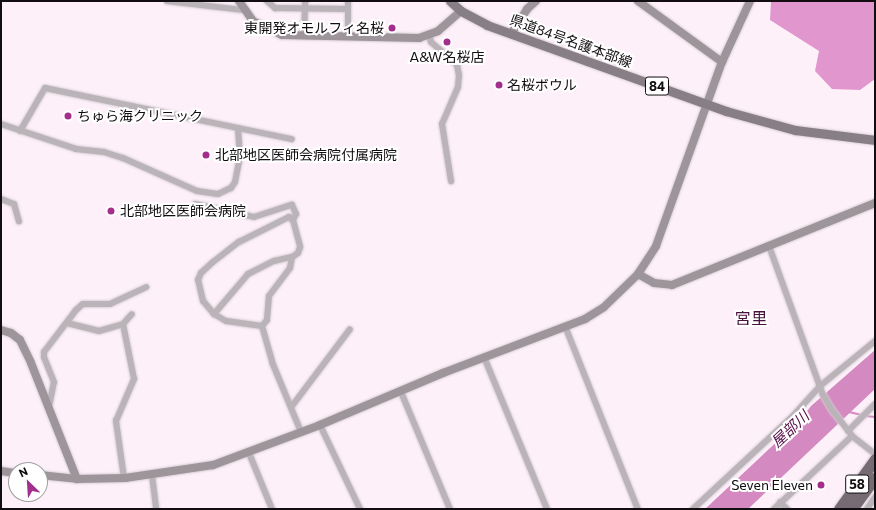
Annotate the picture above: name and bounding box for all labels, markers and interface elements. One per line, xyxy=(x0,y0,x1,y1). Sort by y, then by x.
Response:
street label: 県道84号名護本部線 xyxy=(508,11,634,71)
place label: 東開発オモルフィ名桜 xyxy=(244,20,384,36)
marker: 東開発オモルフィ名桜 xyxy=(387,23,397,33)
marker: A&W名桜店 xyxy=(442,37,452,47)
place label: A&W名桜店 xyxy=(410,49,484,65)
road number: 84 xyxy=(644,75,670,97)
place label: 名桜ボウル xyxy=(507,77,577,93)
marker: 名桜ボウル xyxy=(494,80,504,90)
place label: ちゅら海クリニック xyxy=(77,108,203,124)
marker: ちゅら海クリニック xyxy=(62,110,74,122)
place label: 北部地区医師会病院付属病院 xyxy=(215,147,397,163)
marker: 北部地区医師会病院付属病院 xyxy=(200,149,212,161)
place label: 北部地区医師会病院 xyxy=(120,203,246,219)
marker: 北部地区医師会病院 xyxy=(105,205,117,217)
district label: 宮里 xyxy=(735,308,767,328)
water label: 屋部川 xyxy=(767,407,813,451)
north arrow xyxy=(8,462,48,502)
text: N xyxy=(17,464,30,479)
road number: 58 xyxy=(845,473,869,495)
place label: Seven Eleven xyxy=(731,477,813,493)
marker: Seven Eleven xyxy=(816,480,826,490)

